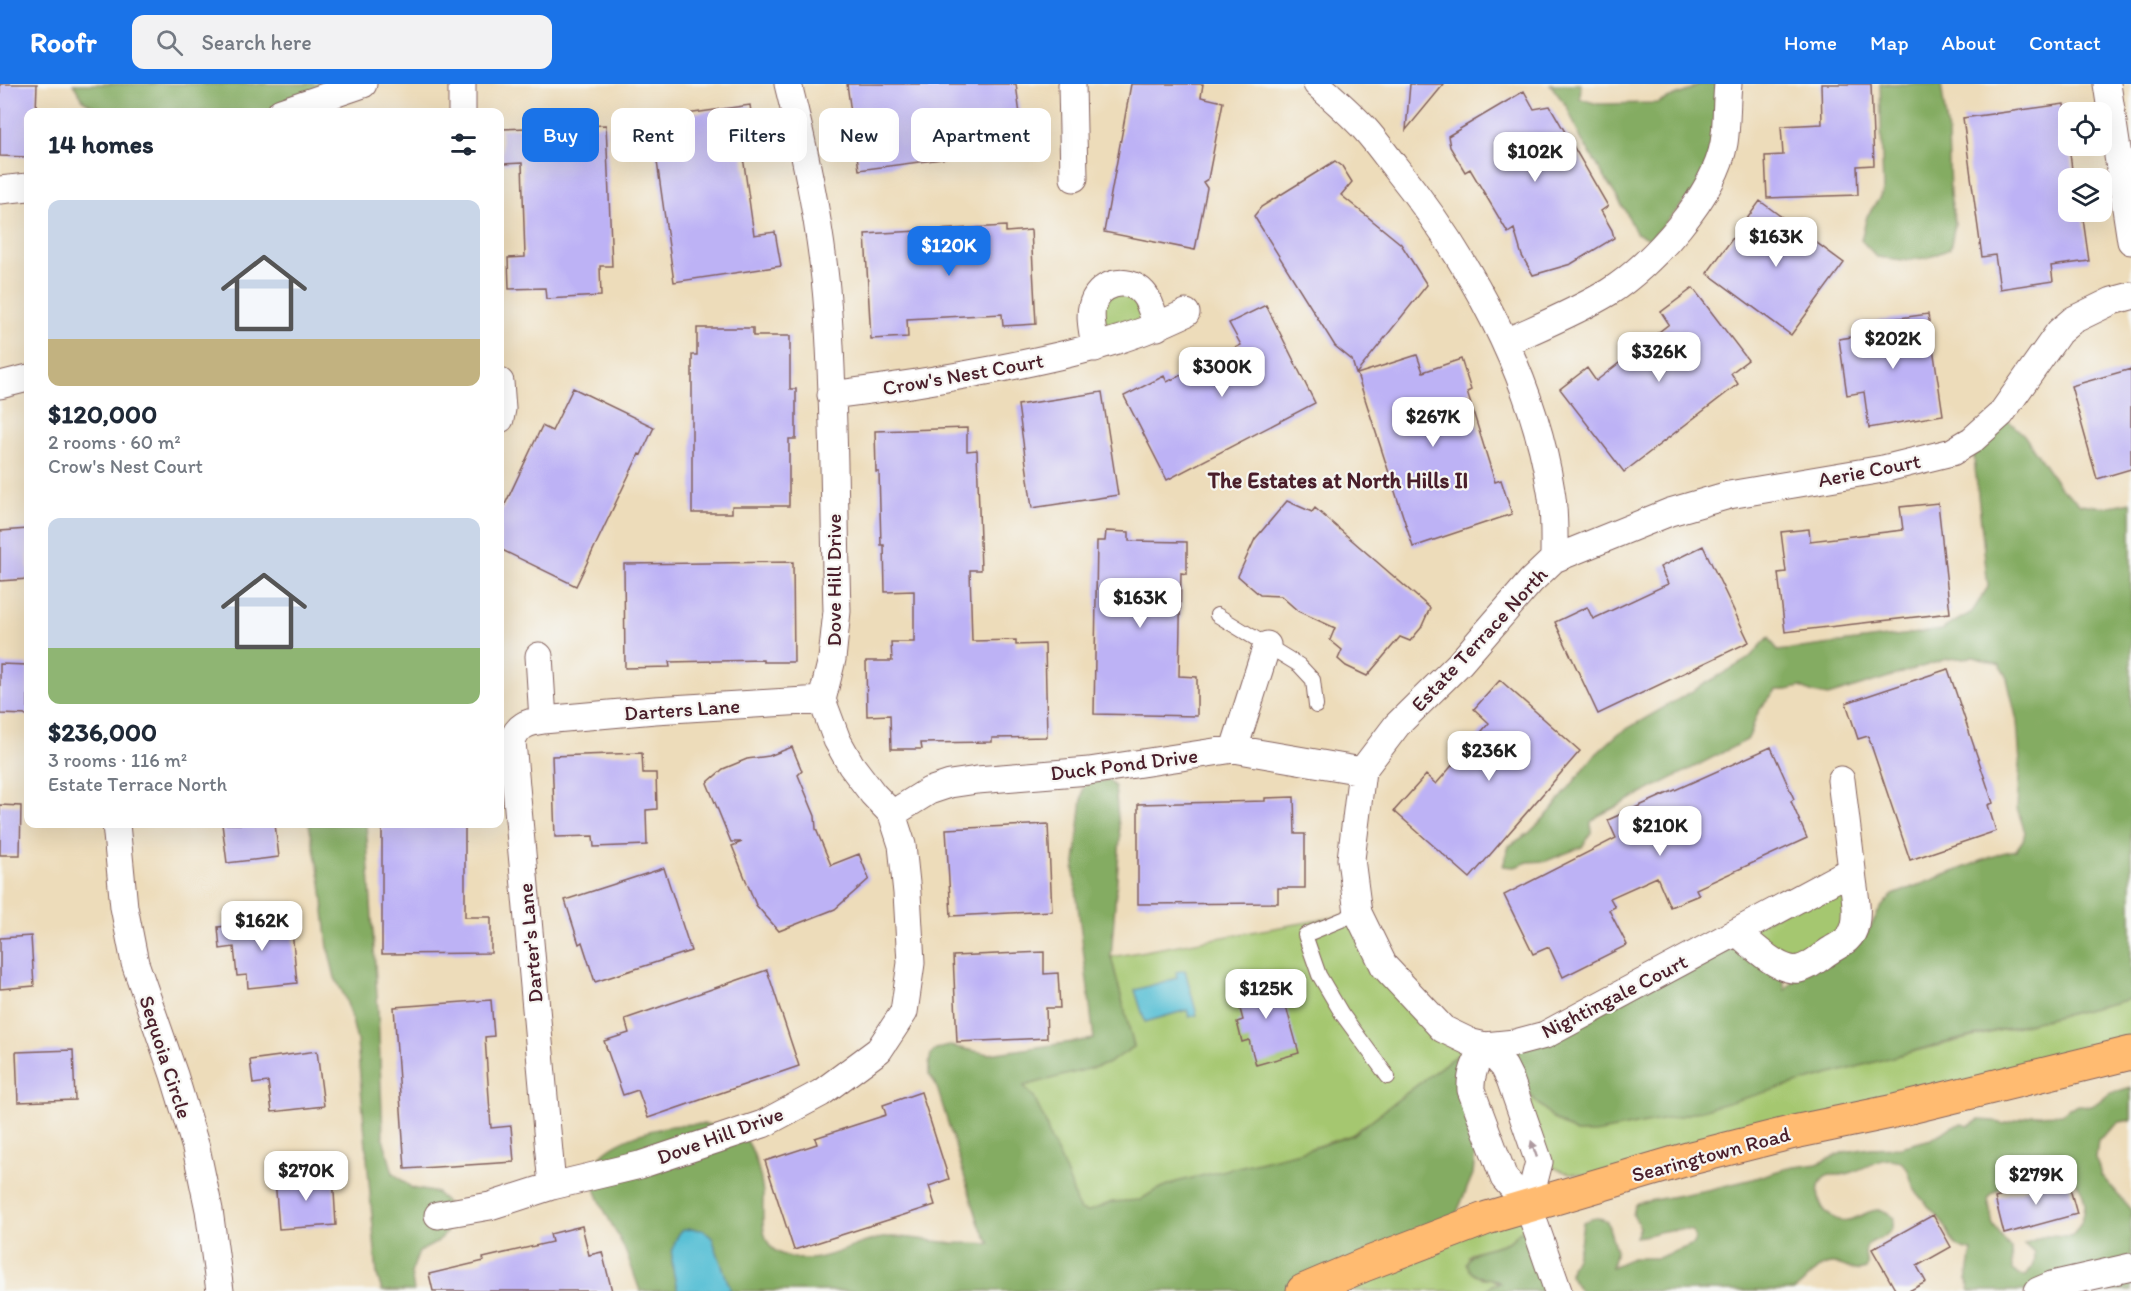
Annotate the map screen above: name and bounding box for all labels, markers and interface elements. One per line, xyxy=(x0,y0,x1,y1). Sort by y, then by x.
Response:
search box xyxy=(132,15,552,69)
text: Roofr xyxy=(30,25,96,59)
icon: search xyxy=(153,26,186,59)
text: Search here xyxy=(201,29,312,56)
text: Home xyxy=(1784,30,1837,55)
text: Map xyxy=(1870,30,1909,55)
text: About xyxy=(1942,30,1996,55)
text: Contact xyxy=(2029,30,2101,55)
map controls xyxy=(2058,102,2112,222)
button: locate xyxy=(2058,102,2112,156)
chip: Buy xyxy=(522,108,599,162)
chip: Rent xyxy=(611,108,695,162)
chip: Filters xyxy=(707,108,807,162)
chip: New xyxy=(819,108,899,162)
chip: Apartment xyxy=(911,108,1051,162)
text: 14 homes xyxy=(48,128,154,160)
icon: filters xyxy=(447,128,480,161)
pin: $102K xyxy=(1493,132,1577,183)
text: $102K xyxy=(1507,139,1563,163)
button: layers xyxy=(2058,168,2112,222)
pin: $163K xyxy=(1734,217,1818,268)
text: $163K xyxy=(1749,224,1803,248)
pin: $120K xyxy=(907,226,991,277)
text: $120K xyxy=(921,233,977,257)
icon: home xyxy=(210,239,318,347)
pin: $202K xyxy=(1851,319,1935,370)
text: $202K xyxy=(1865,326,1921,350)
pin: $326K xyxy=(1617,332,1701,383)
text: $326K xyxy=(1632,339,1686,363)
pin: $300K xyxy=(1180,347,1264,398)
street label: Crow's Nest Court xyxy=(881,348,1045,400)
text: $300K xyxy=(1193,354,1251,378)
pin: $267K xyxy=(1391,397,1475,448)
text: $120,000 xyxy=(48,398,157,430)
text: $267K xyxy=(1406,404,1460,428)
text: 2 rooms · 60 m² xyxy=(48,430,181,454)
street label: Aerie Court xyxy=(1816,448,1923,492)
text: Crow's Nest Court xyxy=(48,454,203,478)
district label: The Estates at North Hills II xyxy=(1207,467,1468,494)
street label: Dove Hill Drive xyxy=(821,514,846,646)
icon: home xyxy=(210,557,318,665)
street label: Estate Terrace North xyxy=(1406,562,1552,716)
pin: $163K xyxy=(1098,578,1182,629)
text: $163K xyxy=(1113,585,1167,609)
street label: Darters Lane xyxy=(623,692,741,726)
text: $236,000 xyxy=(48,716,157,748)
pin: $236K xyxy=(1447,731,1531,782)
text: $236K xyxy=(1462,738,1516,762)
street label: Duck Pond Drive xyxy=(1049,743,1199,785)
text: 3 rooms · 116 m² xyxy=(48,748,187,772)
text: Estate Terrace North xyxy=(48,772,227,796)
pin: $210K xyxy=(1618,806,1702,857)
text: $210K xyxy=(1632,813,1688,837)
street label: Darter's Lane xyxy=(512,882,548,1004)
pin: $162K xyxy=(220,901,304,952)
text: $162K xyxy=(235,908,289,932)
street label: Nightingale Court xyxy=(1537,948,1691,1044)
pin: $125K xyxy=(1224,969,1308,1020)
text: $125K xyxy=(1239,976,1293,1000)
street label: Sequoia Circle xyxy=(134,992,198,1122)
street label: Dove Hill Drive xyxy=(653,1101,787,1169)
street label: Searingtown Road xyxy=(1629,1121,1793,1187)
one-way arrow xyxy=(1529,1140,1539,1158)
pin: $270K xyxy=(264,1151,348,1202)
pin: $279K xyxy=(1994,1155,2078,1206)
text: $270K xyxy=(278,1158,334,1182)
text: $279K xyxy=(2009,1162,2063,1186)

